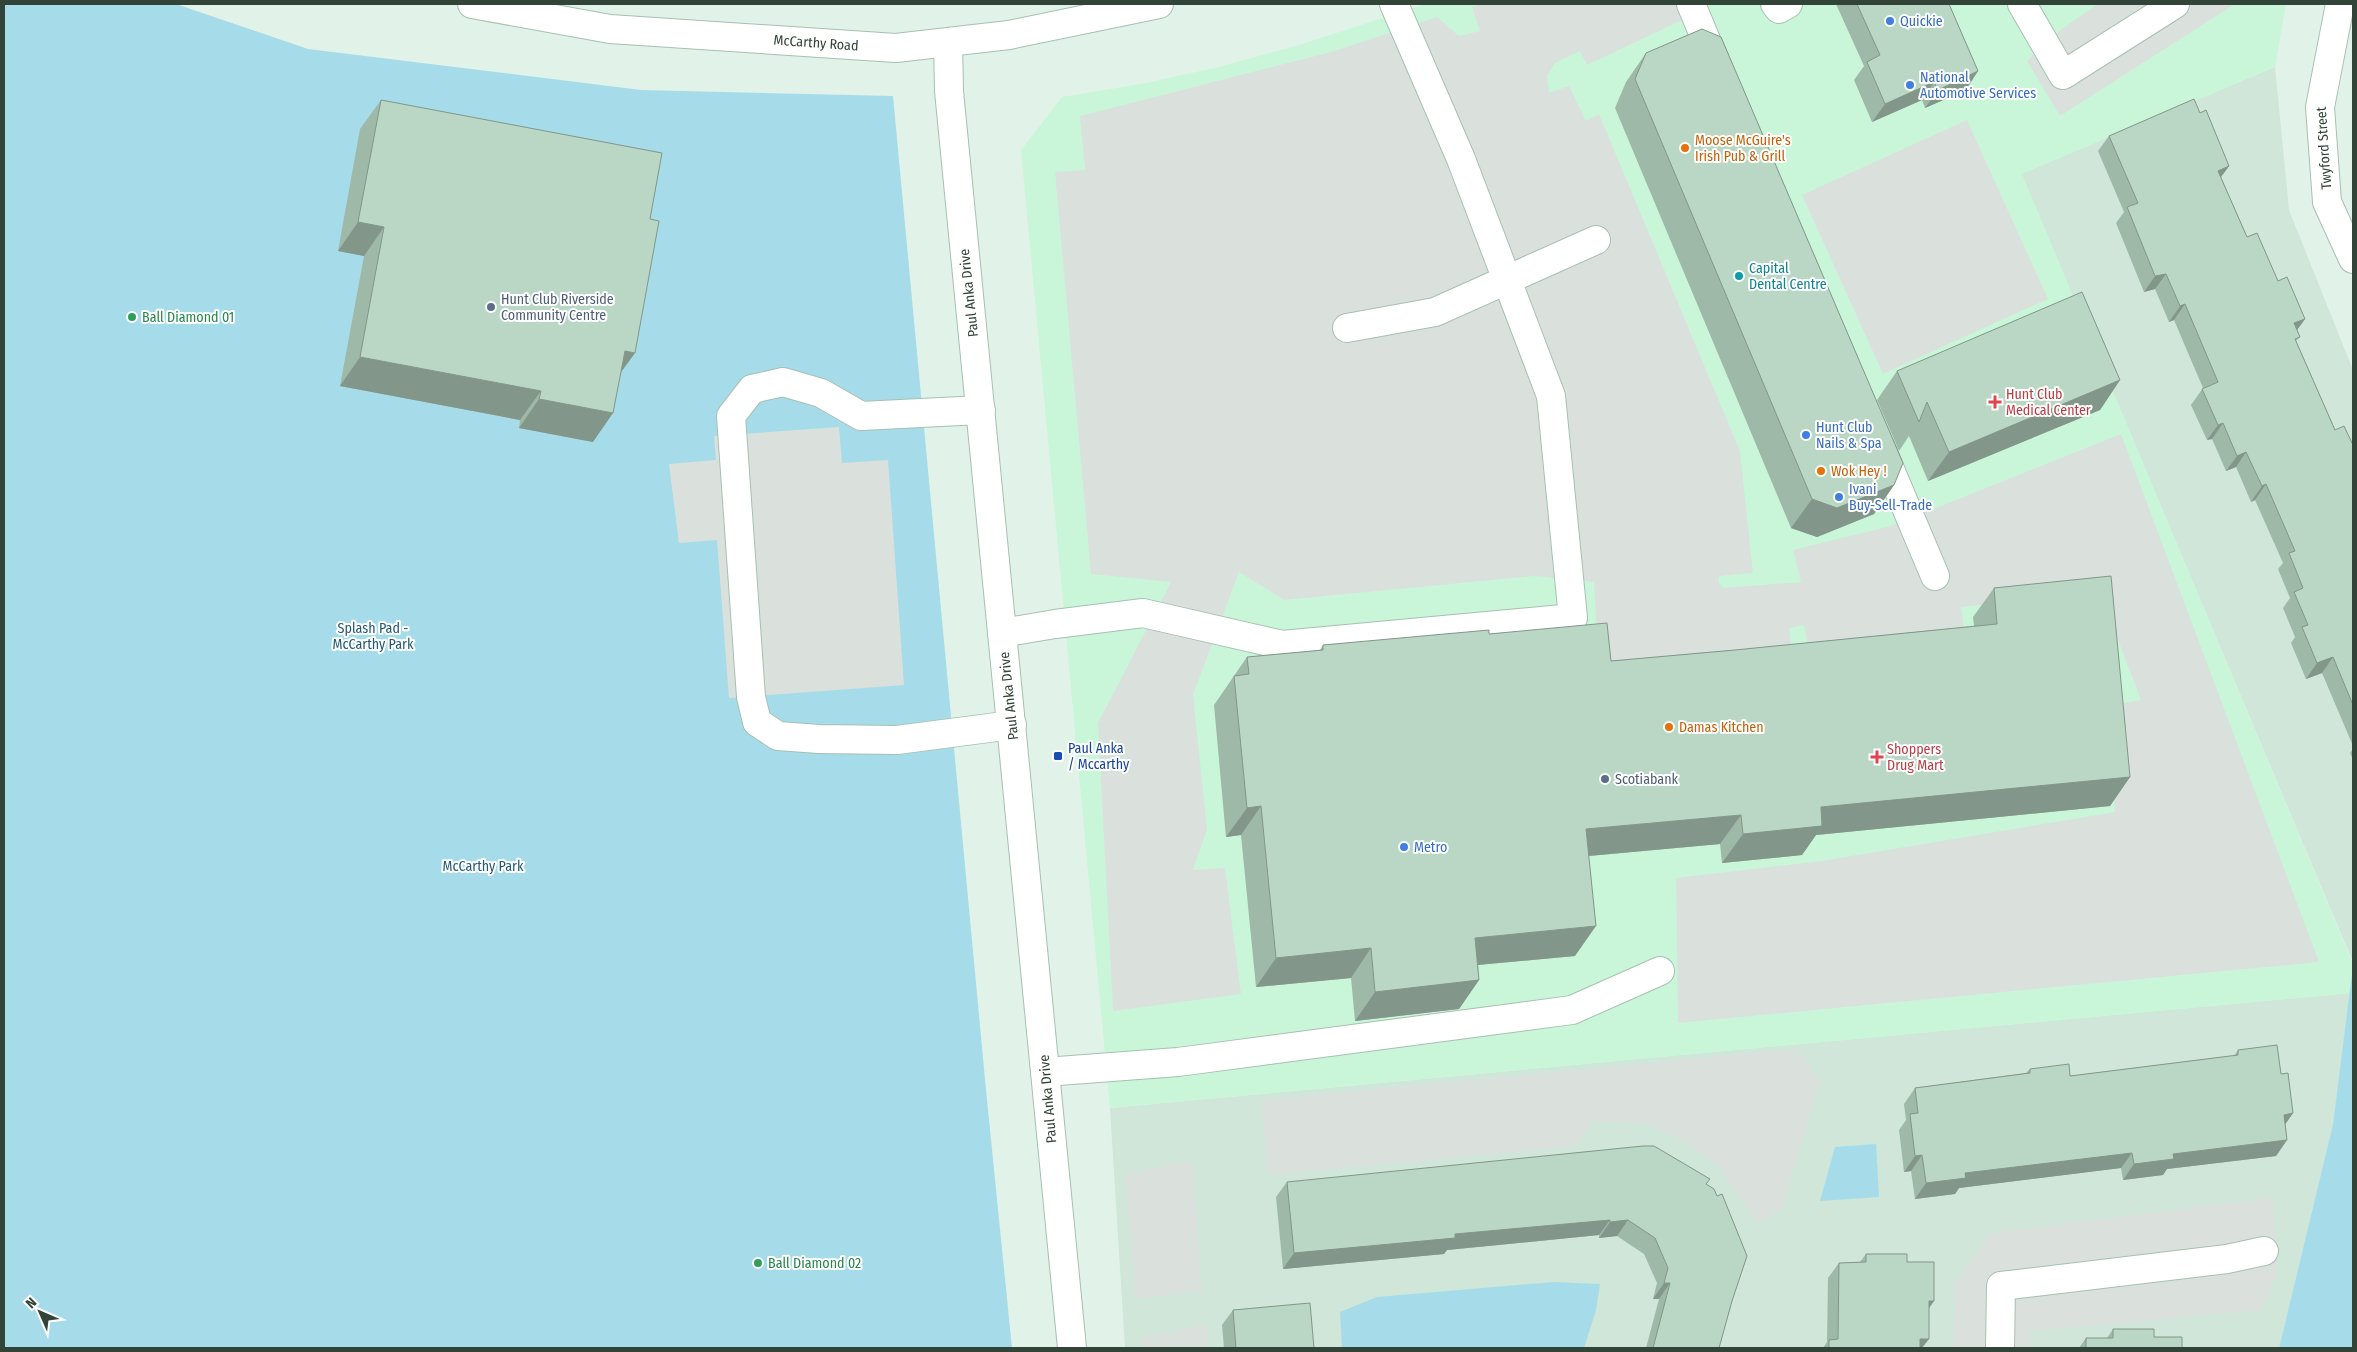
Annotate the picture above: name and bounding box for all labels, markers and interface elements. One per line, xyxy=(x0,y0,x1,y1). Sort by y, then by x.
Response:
place label: Quickie xyxy=(1900,13,1943,30)
marker: Quickie xyxy=(1884,15,1896,27)
street label: McCarthy Road xyxy=(773,32,859,54)
place label: National Automotive Services xyxy=(1920,69,2036,102)
marker: National Automotive Services xyxy=(1904,79,1916,91)
street label: Twyford Street xyxy=(2313,106,2335,190)
place label: Moose McGuire's Irish Pub & Grill xyxy=(1695,132,1791,165)
marker: Moose McGuire's Irish Pub & Grill xyxy=(1679,142,1691,154)
street label: Paul Anka Drive xyxy=(956,248,982,338)
place label: Capital Dental Centre xyxy=(1749,260,1827,293)
marker: Capital Dental Centre xyxy=(1733,270,1745,282)
place label: Hunt Club Riverside Community Centre xyxy=(501,291,614,324)
marker: Hunt Club Riverside Community Centre xyxy=(485,301,497,313)
place label: Ball Diamond 01 xyxy=(142,309,234,326)
marker: Ball Diamond 01 xyxy=(126,311,138,323)
place label: Hunt Club Medical Center xyxy=(2006,386,2091,419)
marker: Hunt Club Medical Center xyxy=(1988,395,2002,409)
place label: Hunt Club Nails & Spa xyxy=(1816,419,1882,452)
marker: Hunt Club Nails & Spa xyxy=(1800,429,1812,441)
place label: Wok Hey ! xyxy=(1831,463,1887,480)
marker: Wok Hey ! xyxy=(1815,465,1827,477)
place label: Ivani Buy-Sell-Trade xyxy=(1849,481,1932,514)
marker: Ivani Buy-Sell-Trade xyxy=(1833,491,1845,503)
park label: Splash Pad - McCarthy Park xyxy=(333,620,414,653)
street label: Paul Anka Drive xyxy=(996,651,1022,741)
place label: Damas Kitchen xyxy=(1679,719,1764,736)
marker: Damas Kitchen xyxy=(1663,721,1675,733)
place label: Paul Anka / Mccarthy xyxy=(1068,740,1130,773)
place label: Shoppers Drug Mart xyxy=(1887,741,1944,774)
marker: Paul Anka / Mccarthy xyxy=(1052,750,1064,762)
marker: Shoppers Drug Mart xyxy=(1871,751,1883,763)
place label: Scotiabank xyxy=(1615,771,1679,788)
marker: Scotiabank xyxy=(1599,773,1611,785)
place label: Metro xyxy=(1414,839,1447,856)
marker: Metro xyxy=(1398,841,1410,853)
park label: McCarthy Park xyxy=(443,858,524,875)
street label: Paul Anka Drive xyxy=(1036,1054,1060,1144)
place label: Ball Diamond 02 xyxy=(768,1255,861,1272)
marker: Ball Diamond 02 xyxy=(752,1257,764,1269)
north arrow xyxy=(15,1287,65,1337)
text: N xyxy=(22,1294,40,1312)

